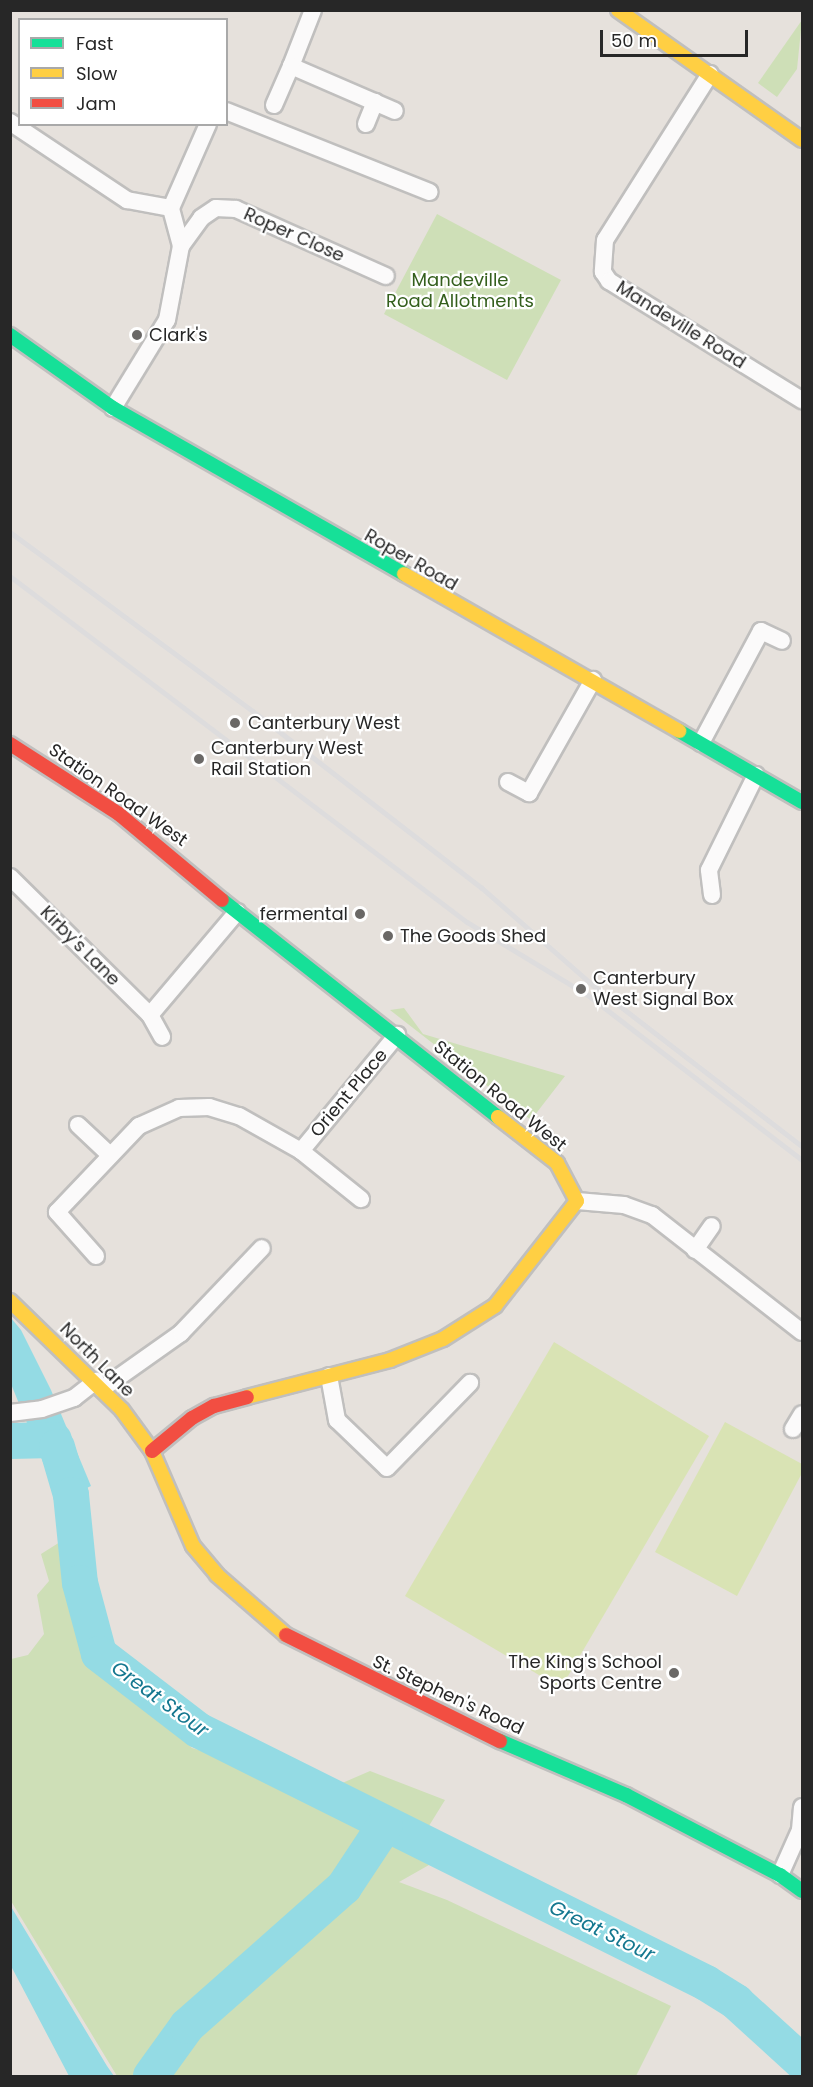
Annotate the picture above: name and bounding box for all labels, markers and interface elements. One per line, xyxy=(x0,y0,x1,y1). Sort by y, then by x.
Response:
legend xyxy=(18,18,228,126)
scale bar xyxy=(603,18,752,56)
text: 50 m xyxy=(611,28,657,53)
text: Fast xyxy=(76,31,113,56)
text: Slow xyxy=(76,61,117,86)
text: Jam xyxy=(76,91,116,116)
street label: Roper Close xyxy=(240,203,348,267)
park label: Mandeville Road Allotments xyxy=(386,270,534,312)
street label: Mandeville Road xyxy=(612,276,750,374)
place label: Clark's xyxy=(149,324,208,346)
marker: Clark's xyxy=(130,328,144,342)
street label: Roper Road xyxy=(361,525,461,595)
place label: Canterbury West xyxy=(248,712,400,734)
marker: Canterbury West xyxy=(226,714,244,732)
place label: Canterbury West Rail Station xyxy=(211,738,363,780)
street label: Station Road West xyxy=(44,739,192,851)
marker: Canterbury West Rail Station xyxy=(192,752,206,766)
street label: Kirby's Lane xyxy=(36,902,124,990)
place label: fermental xyxy=(260,903,348,925)
marker: fermental xyxy=(353,907,367,921)
place label: The Goods Shed xyxy=(400,925,546,947)
marker: The Goods Shed xyxy=(381,929,395,943)
place label: Canterbury West Signal Box xyxy=(593,968,734,1010)
marker: Canterbury West Signal Box xyxy=(574,982,588,996)
street label: Station Road West xyxy=(429,1036,571,1156)
street label: Orient Place xyxy=(306,1045,392,1141)
street label: North Lane xyxy=(55,1318,139,1402)
street label: St. Stephen's Road xyxy=(369,1651,527,1739)
place label: The King's School Sports Centre xyxy=(508,1652,662,1694)
water label: Great Stour xyxy=(107,1656,213,1742)
marker: The King's School Sports Centre xyxy=(667,1666,681,1680)
water label: Great Stour xyxy=(545,1895,659,1967)

